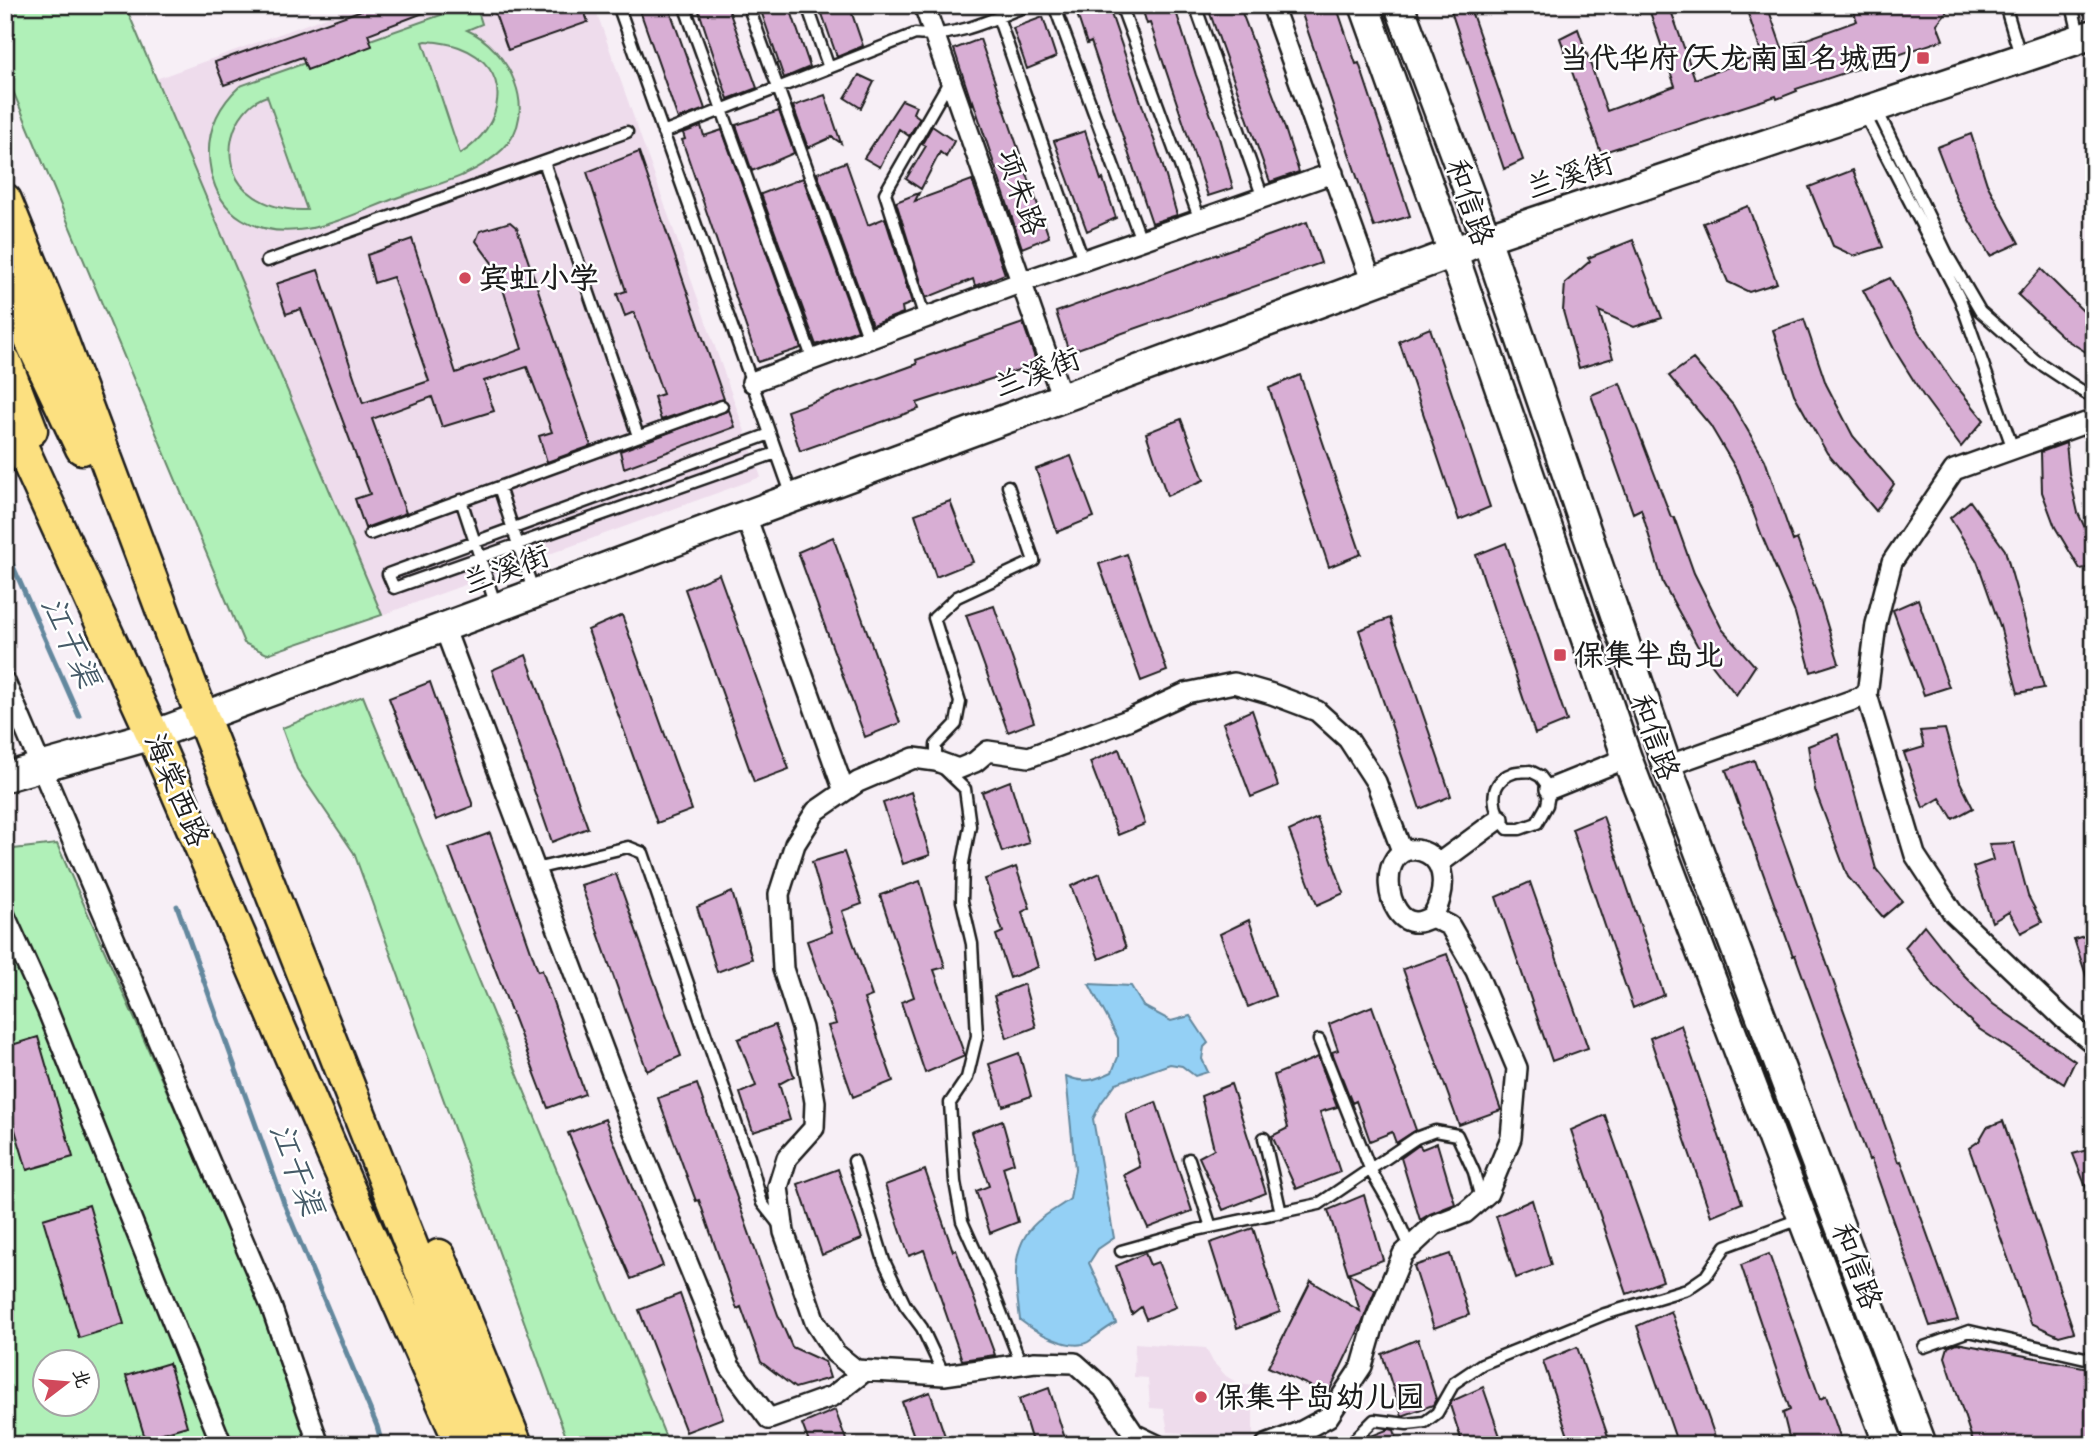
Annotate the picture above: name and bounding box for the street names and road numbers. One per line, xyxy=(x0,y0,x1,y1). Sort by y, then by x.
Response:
street label: 项朱路 xyxy=(988,143,1054,241)
street label: 兰溪街 xyxy=(1521,143,1619,207)
street label: 和信路 xyxy=(1437,153,1503,251)
street label: 兰溪街 xyxy=(988,339,1086,405)
street label: 兰溪街 xyxy=(457,536,555,602)
street label: 和信路 xyxy=(1622,688,1688,786)
street label: 海棠西路 xyxy=(136,727,218,853)
street label: 和信路 xyxy=(1823,1217,1891,1315)

